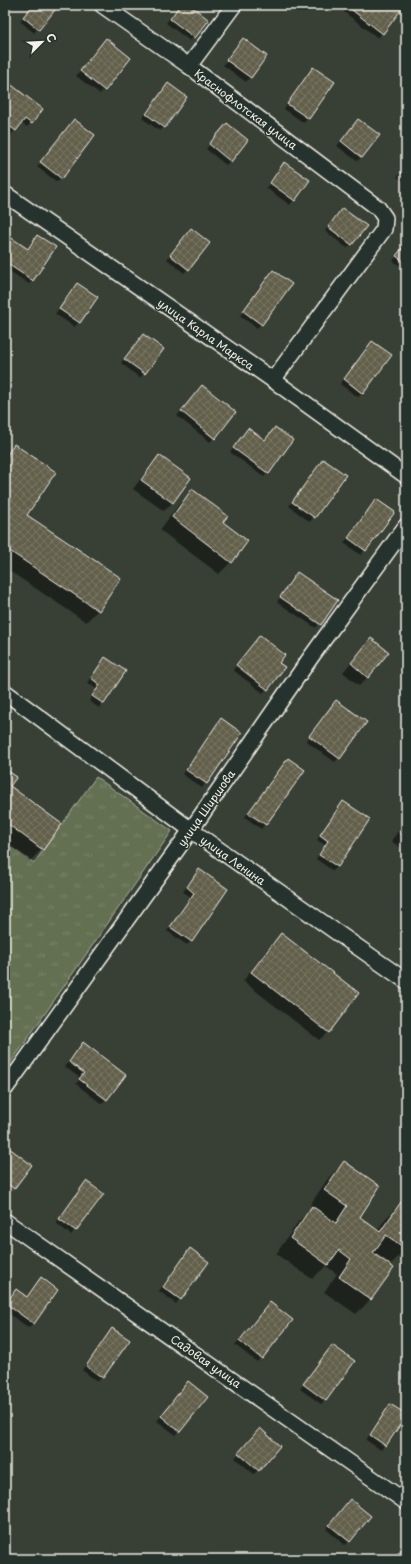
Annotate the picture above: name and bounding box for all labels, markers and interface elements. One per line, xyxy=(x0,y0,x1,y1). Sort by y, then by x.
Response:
north arrow xyxy=(22,22,62,62)
text: С xyxy=(42,30,61,45)
street label: Краснофлотская улица xyxy=(191,65,301,153)
street label: улица Карла Маркса xyxy=(154,294,258,374)
street label: улица Ширшова xyxy=(173,766,239,850)
street label: улица Ленина xyxy=(197,831,269,889)
street label: Садовая улица xyxy=(167,1330,245,1392)

